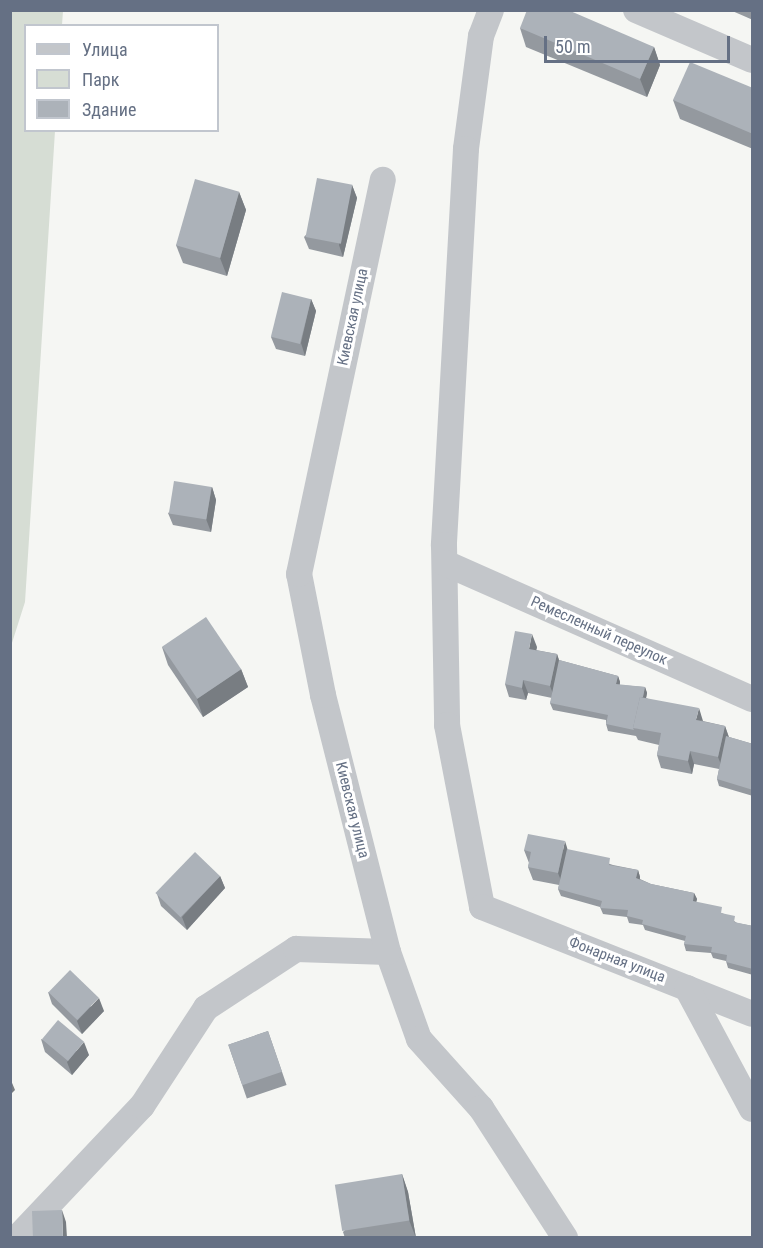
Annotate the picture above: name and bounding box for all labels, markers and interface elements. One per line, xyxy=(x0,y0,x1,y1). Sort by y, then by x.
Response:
legend xyxy=(24,24,219,132)
scale bar xyxy=(547,24,733,62)
text: 50 m xyxy=(555,36,590,57)
text: Улица xyxy=(82,39,128,60)
text: Парк xyxy=(82,69,119,90)
text: Здание xyxy=(82,99,136,120)
street label: Киевская улица xyxy=(334,267,372,367)
street label: Ремесленный переулок xyxy=(528,593,670,669)
street label: Киевская улица xyxy=(331,760,373,860)
street label: Фонарная улица xyxy=(566,933,668,987)

